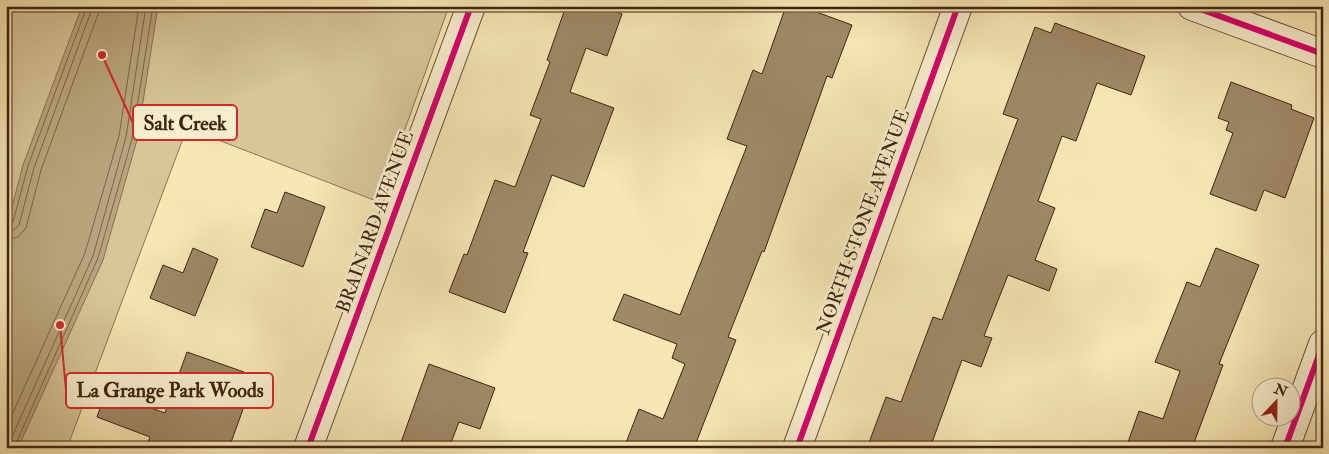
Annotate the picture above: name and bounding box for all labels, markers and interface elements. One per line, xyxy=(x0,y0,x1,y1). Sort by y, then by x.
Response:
callout: Salt Creek xyxy=(133,105,237,140)
street label: NORTH STONE AVENUE xyxy=(811,106,915,338)
text: Salt Creek xyxy=(143,111,227,136)
street label: BRAINARD AVENUE xyxy=(331,127,419,316)
callout: La Grange Park Woods xyxy=(66,373,273,408)
north arrow xyxy=(1252,376,1302,426)
text: La Grange Park Woods xyxy=(76,378,264,404)
text: N xyxy=(1271,380,1290,401)

